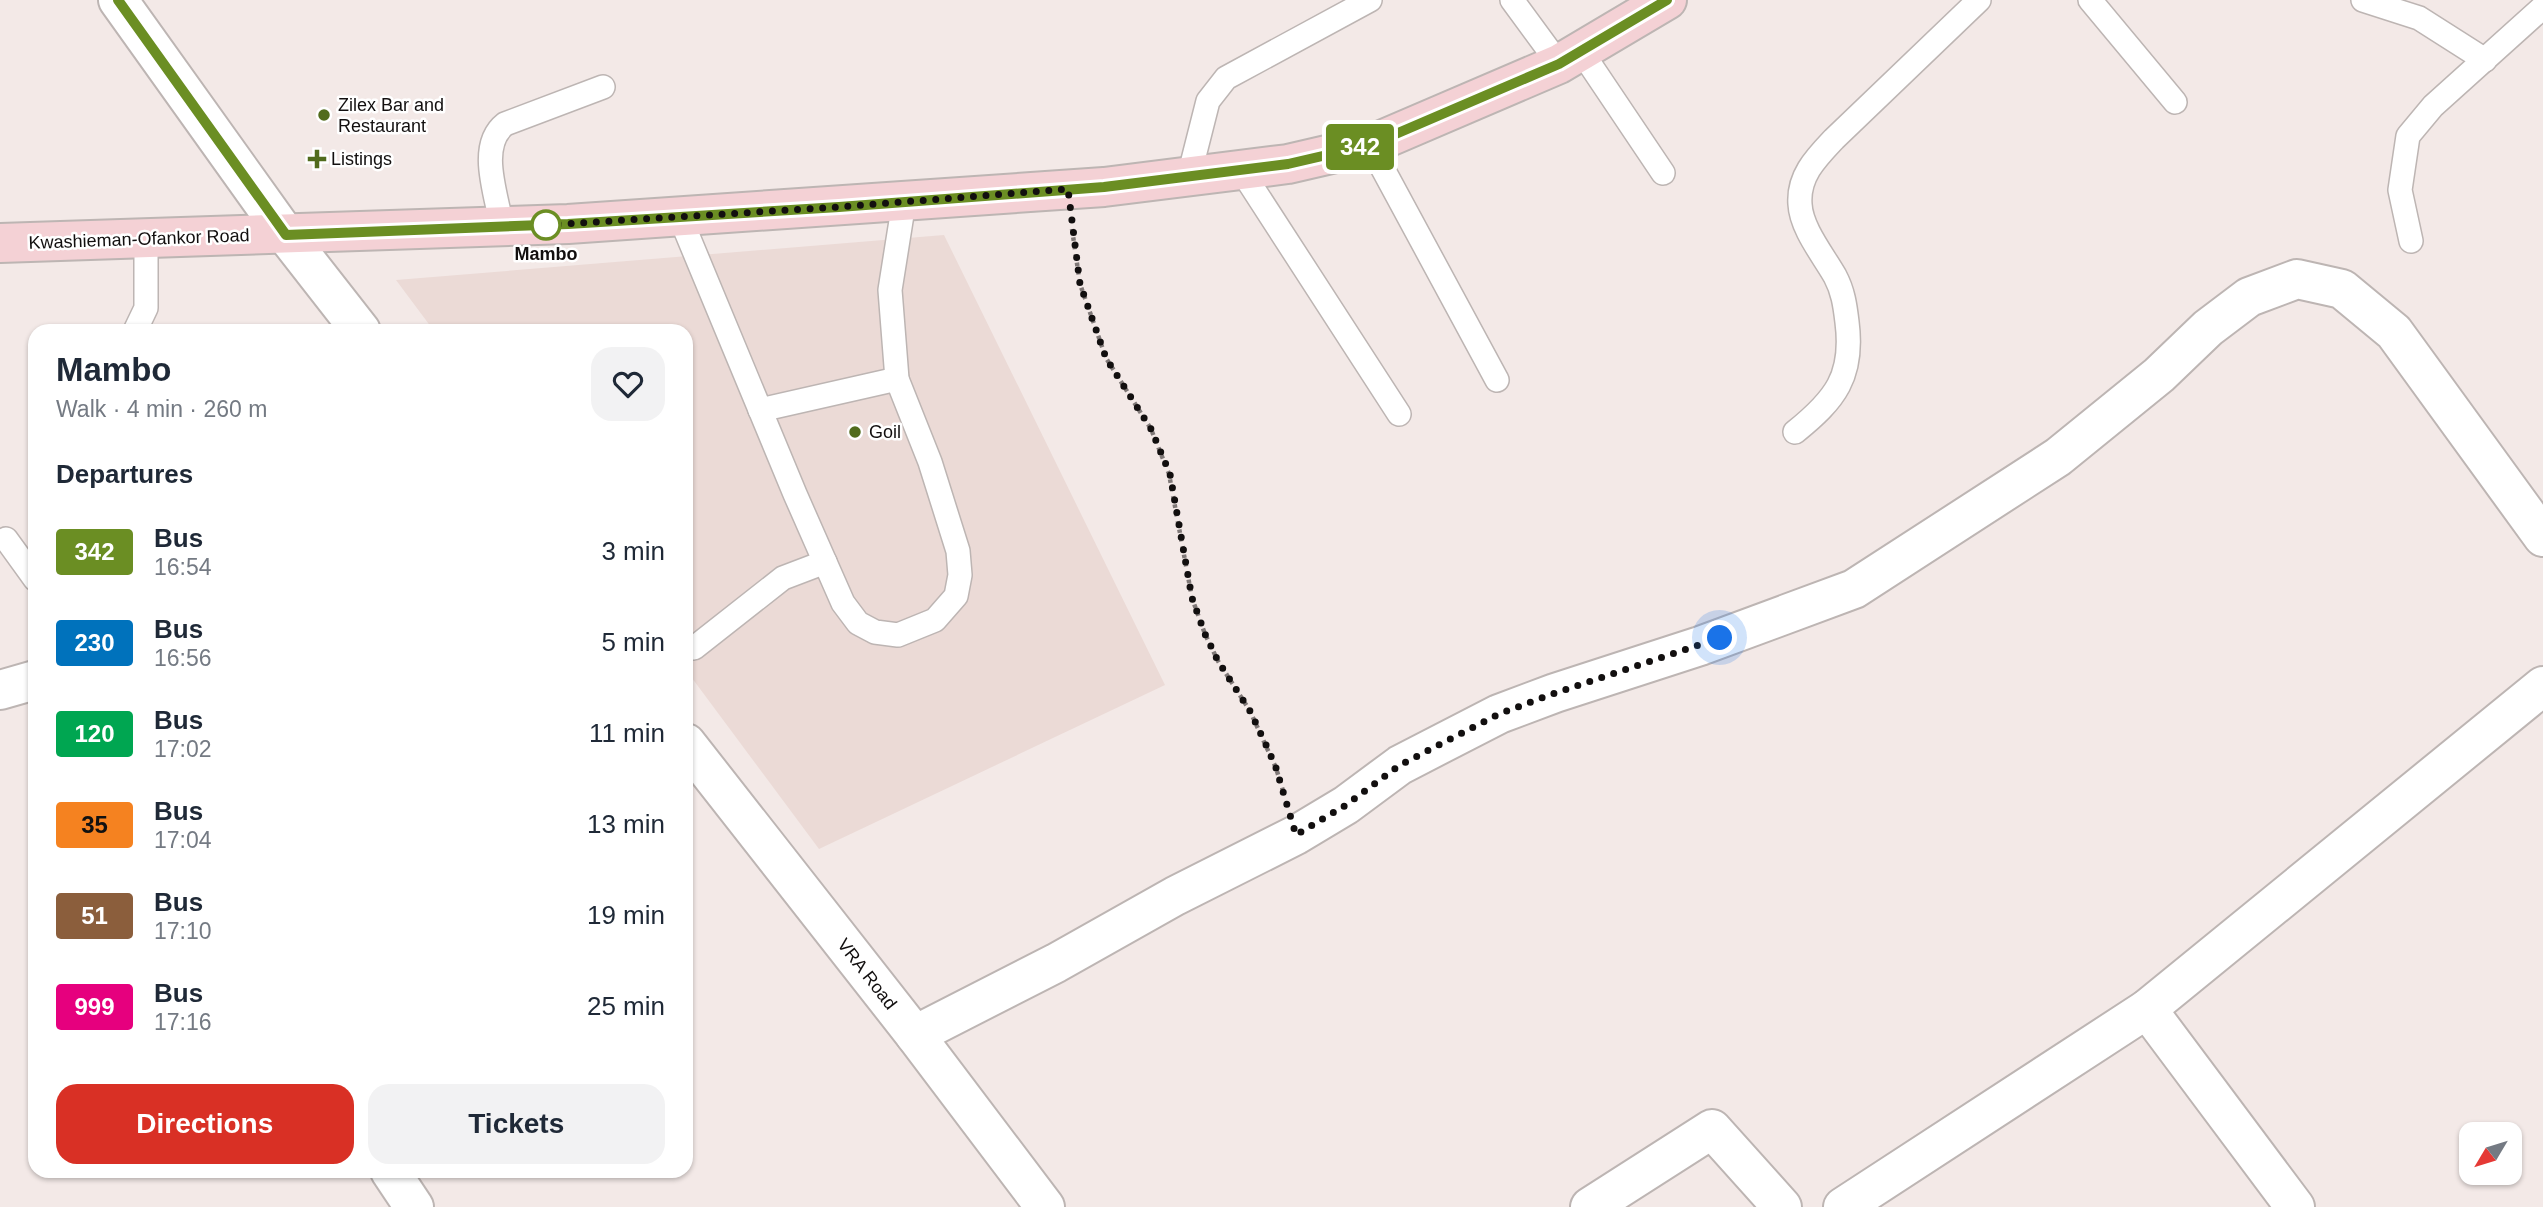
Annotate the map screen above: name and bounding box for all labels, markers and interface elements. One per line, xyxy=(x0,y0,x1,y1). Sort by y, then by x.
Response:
place label: Zilex Bar and Restaurant xyxy=(338,95,444,136)
marker: Zilex Bar and Restaurant xyxy=(316,107,332,123)
line badge: 342 xyxy=(1320,124,1400,170)
text: 342 xyxy=(1340,133,1380,160)
place label: Listings xyxy=(331,149,392,169)
marker: Listings xyxy=(309,151,325,167)
marker: Mambo xyxy=(531,210,561,240)
street label: Kwashieman-Ofankor Road xyxy=(28,225,250,253)
place label: Mambo xyxy=(515,244,578,264)
button: heart xyxy=(591,347,665,421)
text: Mambo xyxy=(56,351,172,388)
text: Walk · 4 min · 260 m xyxy=(56,396,267,422)
place label: Goil xyxy=(869,422,901,442)
marker: Goil xyxy=(847,424,863,440)
text: Departures xyxy=(56,459,193,489)
text: Bus xyxy=(154,523,203,553)
text: 3 min xyxy=(601,536,665,566)
text: 342 xyxy=(74,538,115,565)
text: 16:54 xyxy=(154,554,212,580)
text: Bus xyxy=(154,614,203,644)
your location xyxy=(1702,620,1737,655)
text: 5 min xyxy=(601,627,665,657)
text: 230 xyxy=(74,629,115,656)
text: 16:56 xyxy=(154,645,212,671)
text: Bus xyxy=(154,705,203,735)
text: 11 min xyxy=(589,718,665,748)
text: 120 xyxy=(74,720,115,747)
text: 17:02 xyxy=(154,736,212,762)
text: Bus xyxy=(154,796,203,826)
text: 13 min xyxy=(587,809,665,839)
text: 35 xyxy=(81,811,108,838)
text: 17:04 xyxy=(154,827,212,853)
text: Bus xyxy=(154,887,203,917)
text: 19 min xyxy=(587,900,665,930)
text: 51 xyxy=(81,902,108,929)
text: 17:10 xyxy=(154,918,212,944)
street label: VRA Road xyxy=(833,935,901,1013)
text: Bus xyxy=(154,978,203,1008)
text: 25 min xyxy=(587,991,665,1021)
text: 999 xyxy=(74,993,115,1020)
text: 17:16 xyxy=(154,1009,212,1035)
button: Directions xyxy=(56,1084,354,1164)
button: Tickets xyxy=(368,1084,665,1164)
north arrow xyxy=(2459,1122,2522,1185)
map controls xyxy=(2459,1122,2522,1185)

